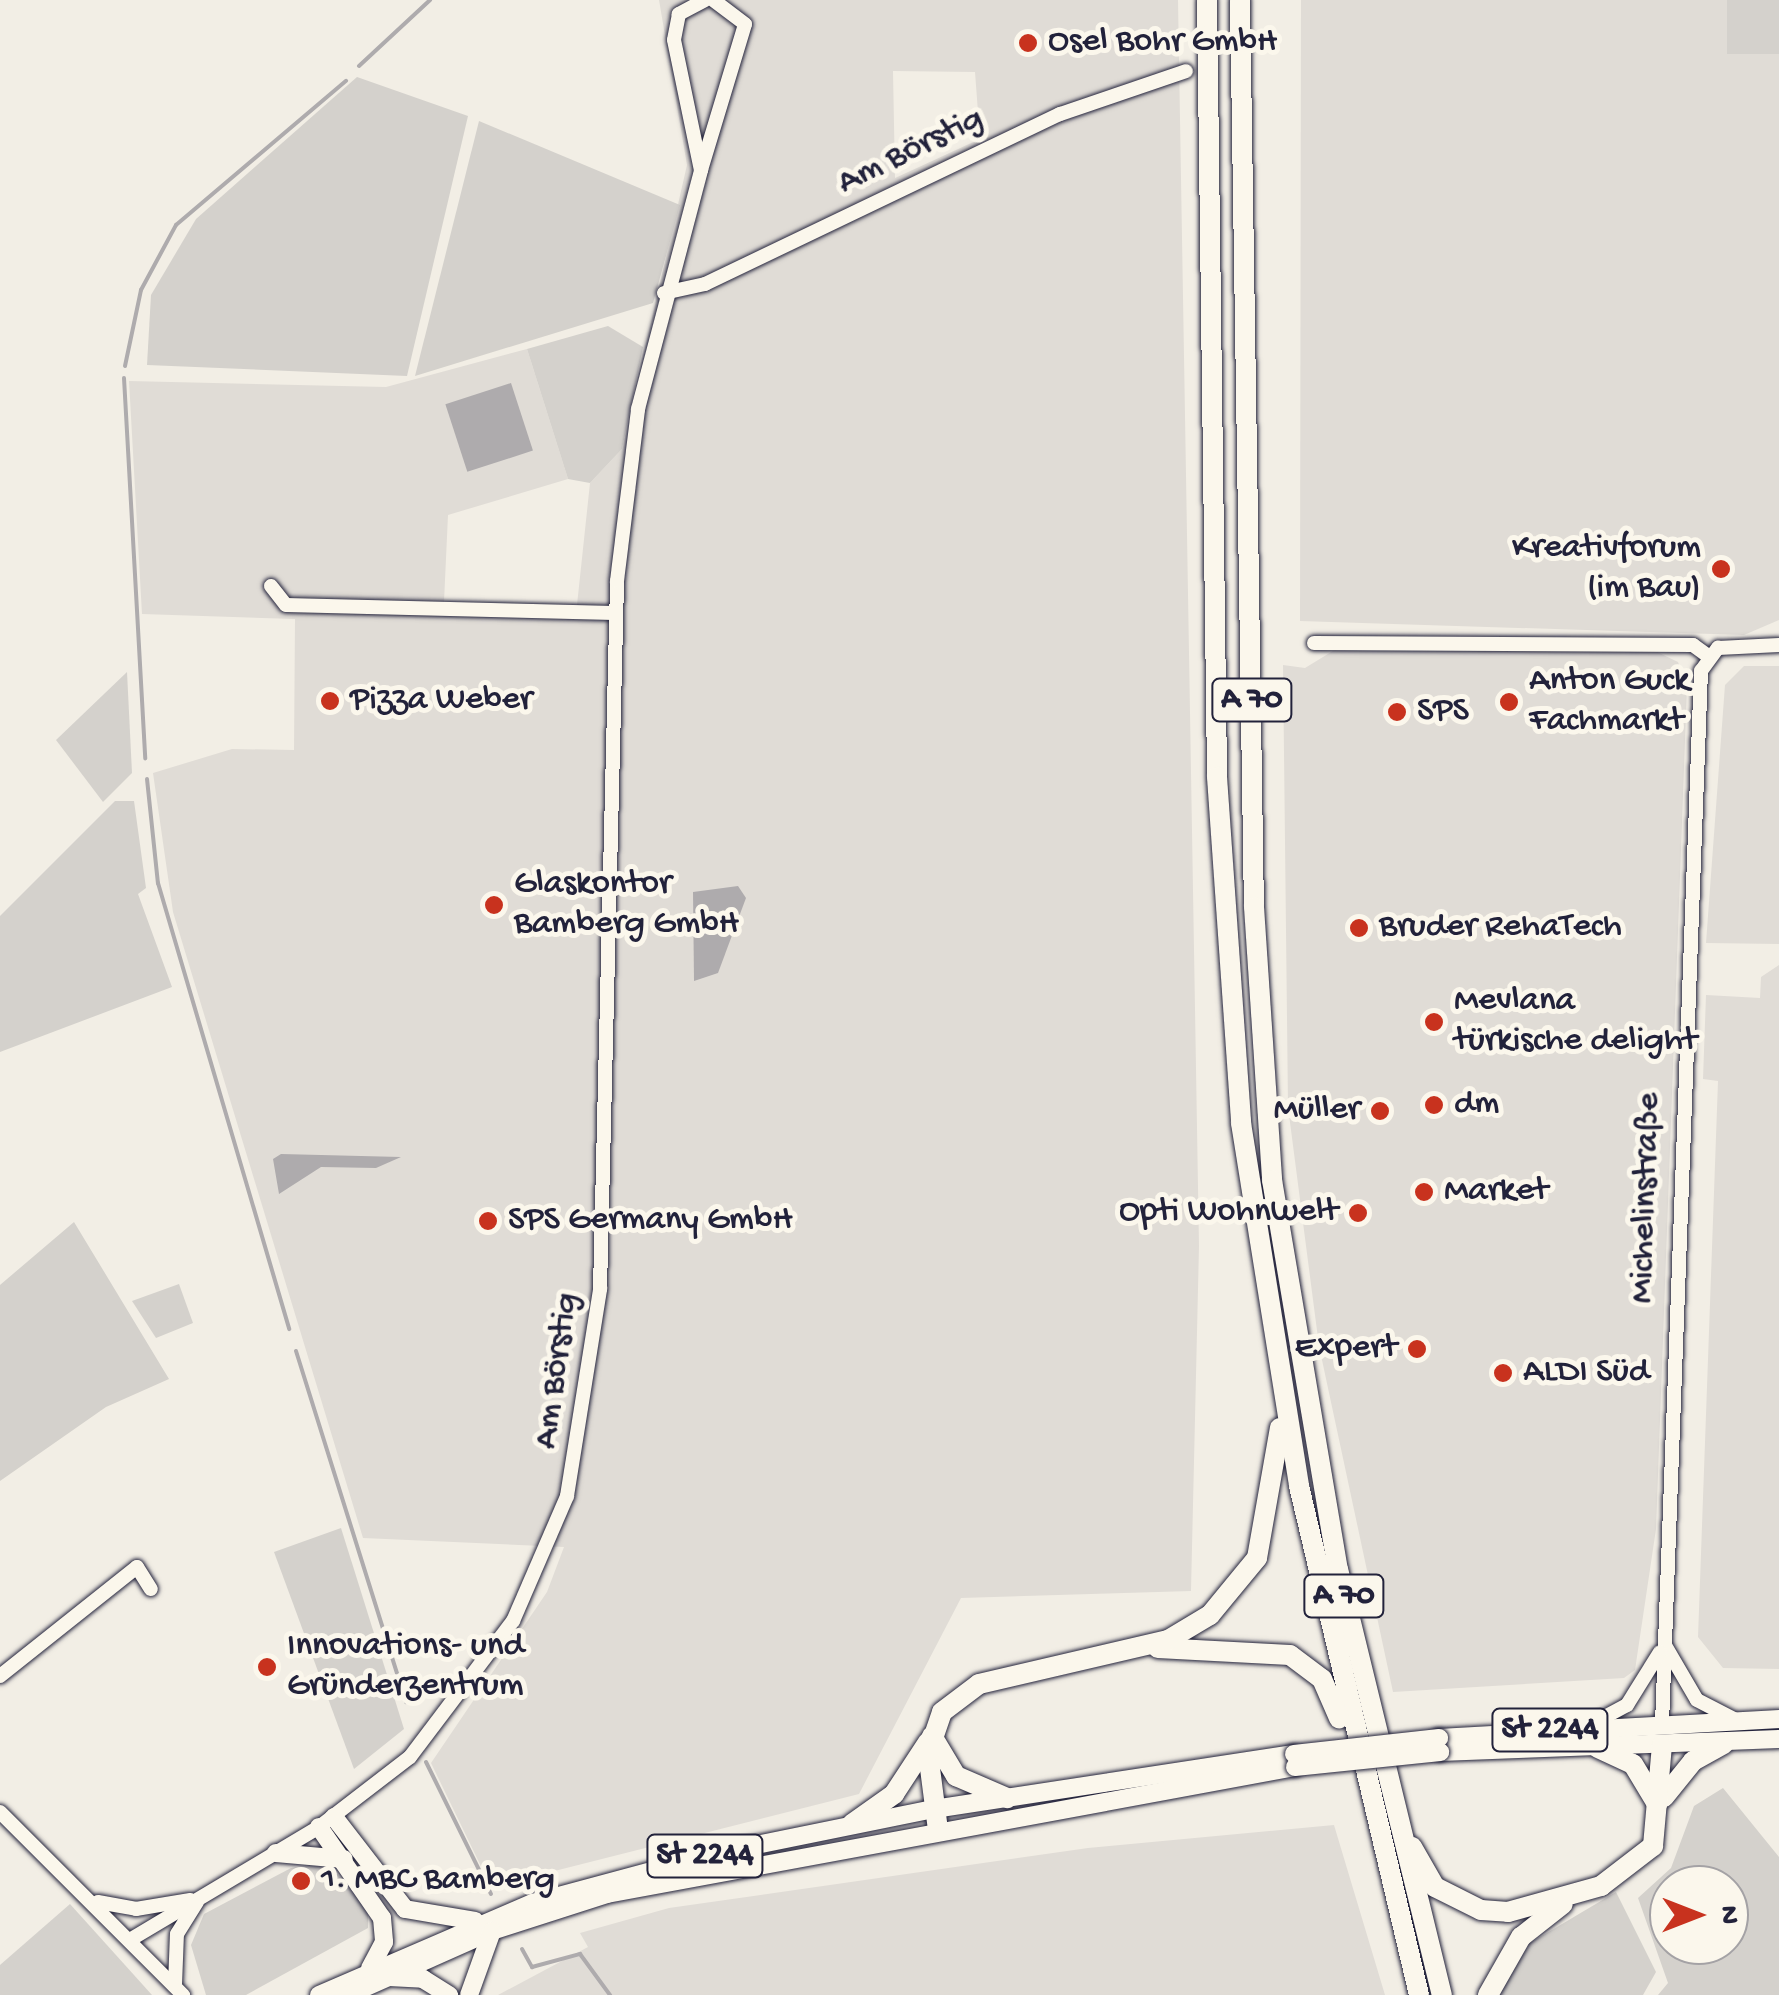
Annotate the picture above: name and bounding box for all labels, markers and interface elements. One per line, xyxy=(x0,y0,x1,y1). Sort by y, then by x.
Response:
place label: Osel Bohr GmbH xyxy=(1048,22,1277,64)
marker: Osel Bohr GmbH xyxy=(1017,32,1039,54)
street label: Am Börstig xyxy=(831,99,991,205)
place label: Kreativforum (im Bau) xyxy=(1512,528,1701,610)
marker: Kreativforum (im Bau) xyxy=(1710,558,1732,580)
place label: Anton Guck Fachmarkt xyxy=(1529,661,1690,743)
road number: A 70 xyxy=(1210,673,1294,727)
place label: Pizza Weber xyxy=(350,680,532,722)
marker: Pizza Weber xyxy=(319,690,341,712)
place label: SPS xyxy=(1417,691,1469,733)
marker: Anton Guck Fachmarkt xyxy=(1498,691,1520,713)
marker: SPS xyxy=(1386,701,1408,723)
place label: Glaskontor Bamberg GmbH xyxy=(514,864,739,946)
marker: Glaskontor Bamberg GmbH xyxy=(483,894,505,916)
place label: Bruder RehaTech xyxy=(1379,907,1622,949)
marker: Bruder RehaTech xyxy=(1348,917,1370,939)
place label: Mevlana türkische delight xyxy=(1454,981,1697,1063)
marker: Mevlana türkische delight xyxy=(1423,1011,1445,1033)
place label: dm xyxy=(1454,1084,1499,1126)
place label: Müller xyxy=(1273,1090,1360,1132)
street label: Michelinstraße xyxy=(1622,1092,1672,1304)
marker: dm xyxy=(1423,1094,1445,1116)
marker: Müller xyxy=(1369,1100,1391,1122)
place label: Market xyxy=(1444,1171,1548,1213)
marker: Market xyxy=(1413,1181,1435,1203)
place label: Opti Wohnwelt xyxy=(1119,1192,1338,1234)
place label: SPS Germany GmbH xyxy=(508,1200,792,1242)
marker: Opti Wohnwelt xyxy=(1347,1202,1369,1224)
marker: SPS Germany GmbH xyxy=(477,1210,499,1232)
street label: Am Börstig xyxy=(526,1290,590,1452)
place label: Expert xyxy=(1295,1328,1397,1370)
marker: Expert xyxy=(1406,1338,1428,1360)
place label: ALDI Süd xyxy=(1523,1352,1649,1394)
marker: ALDI Süd xyxy=(1492,1362,1514,1384)
road number: A 70 xyxy=(1302,1569,1386,1623)
place label: Innovations- und Gründerzentrum xyxy=(287,1626,524,1708)
marker: Innovations- und Gründerzentrum xyxy=(256,1656,278,1678)
road number: St 2244 xyxy=(1490,1703,1610,1757)
road number: St 2244 xyxy=(645,1829,765,1883)
place label: 1. MBC Bamberg xyxy=(321,1860,555,1902)
north arrow xyxy=(1649,1865,1749,1965)
marker: 1. MBC Bamberg xyxy=(290,1870,312,1892)
text: N xyxy=(1711,1906,1744,1924)

